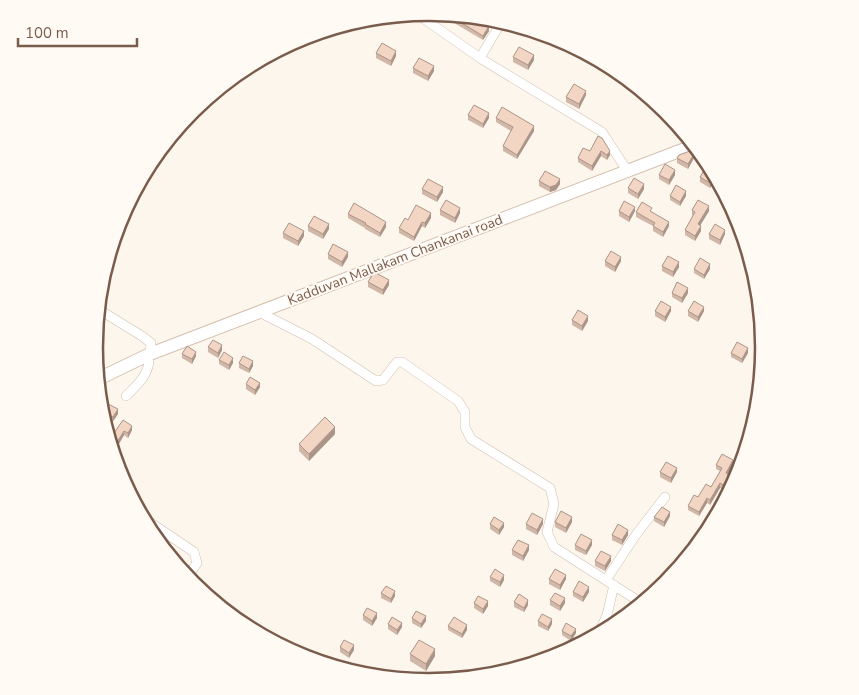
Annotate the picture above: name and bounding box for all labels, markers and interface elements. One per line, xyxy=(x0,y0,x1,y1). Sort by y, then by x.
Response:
scale bar xyxy=(18,15,136,47)
text: 100 m xyxy=(25,23,69,43)
street label: Kadduvan Mallakam Chankanai road xyxy=(285,210,505,310)

